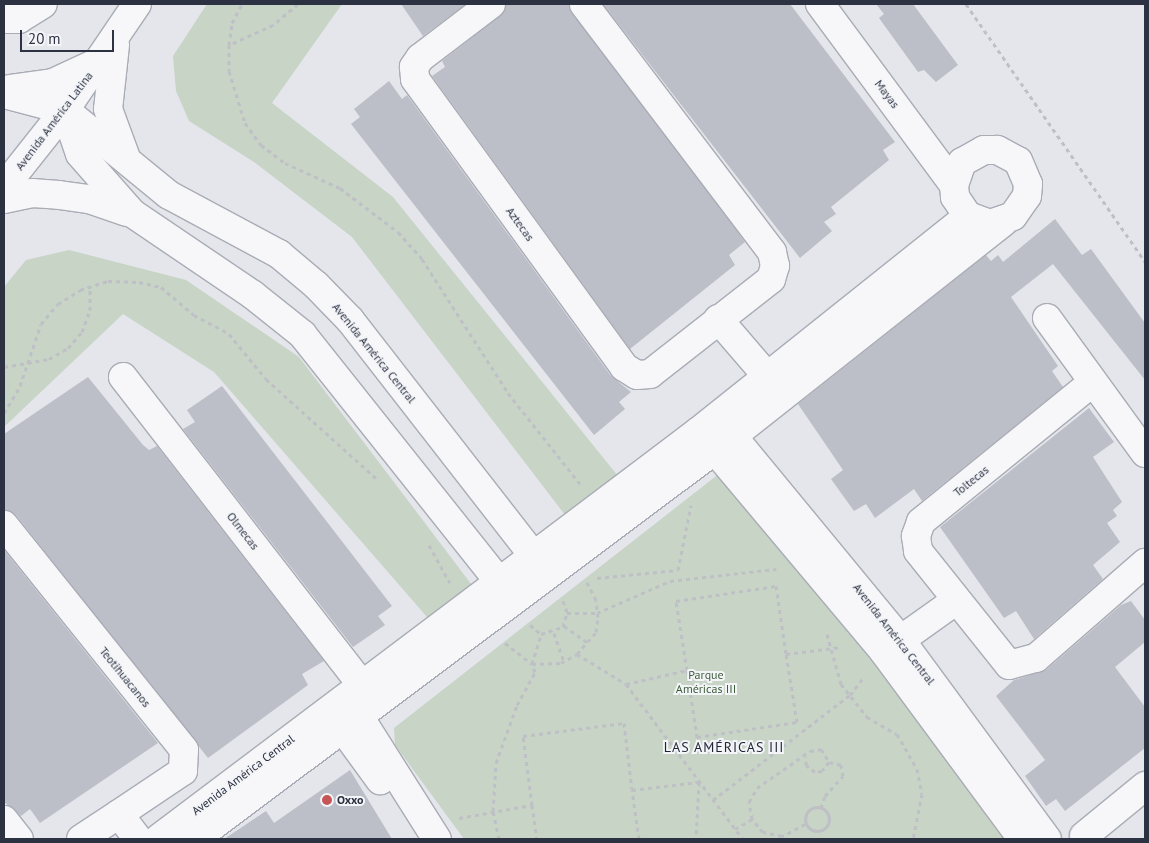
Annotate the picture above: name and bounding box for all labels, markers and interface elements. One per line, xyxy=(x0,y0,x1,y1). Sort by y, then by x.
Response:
scale bar xyxy=(22,20,116,52)
text: 20 m xyxy=(28,29,61,48)
street label: Avenida América Latina xyxy=(12,69,96,173)
street label: Mayas xyxy=(872,77,902,111)
street label: Aztecas xyxy=(503,204,537,244)
street label: Avenida América Central xyxy=(329,300,419,406)
street label: Toltecas xyxy=(950,462,992,500)
street label: Olmecas xyxy=(224,509,262,553)
street label: Avenida América Central xyxy=(850,580,938,688)
street label: Teotihuacanos xyxy=(96,644,154,710)
park label: Parque Américas III xyxy=(676,668,736,696)
street label: Avenida América Central xyxy=(189,732,297,818)
district label: LAS AMÉRICAS III xyxy=(661,739,787,755)
place label: Oxxo xyxy=(337,793,363,807)
marker: Oxxo xyxy=(321,794,333,806)

